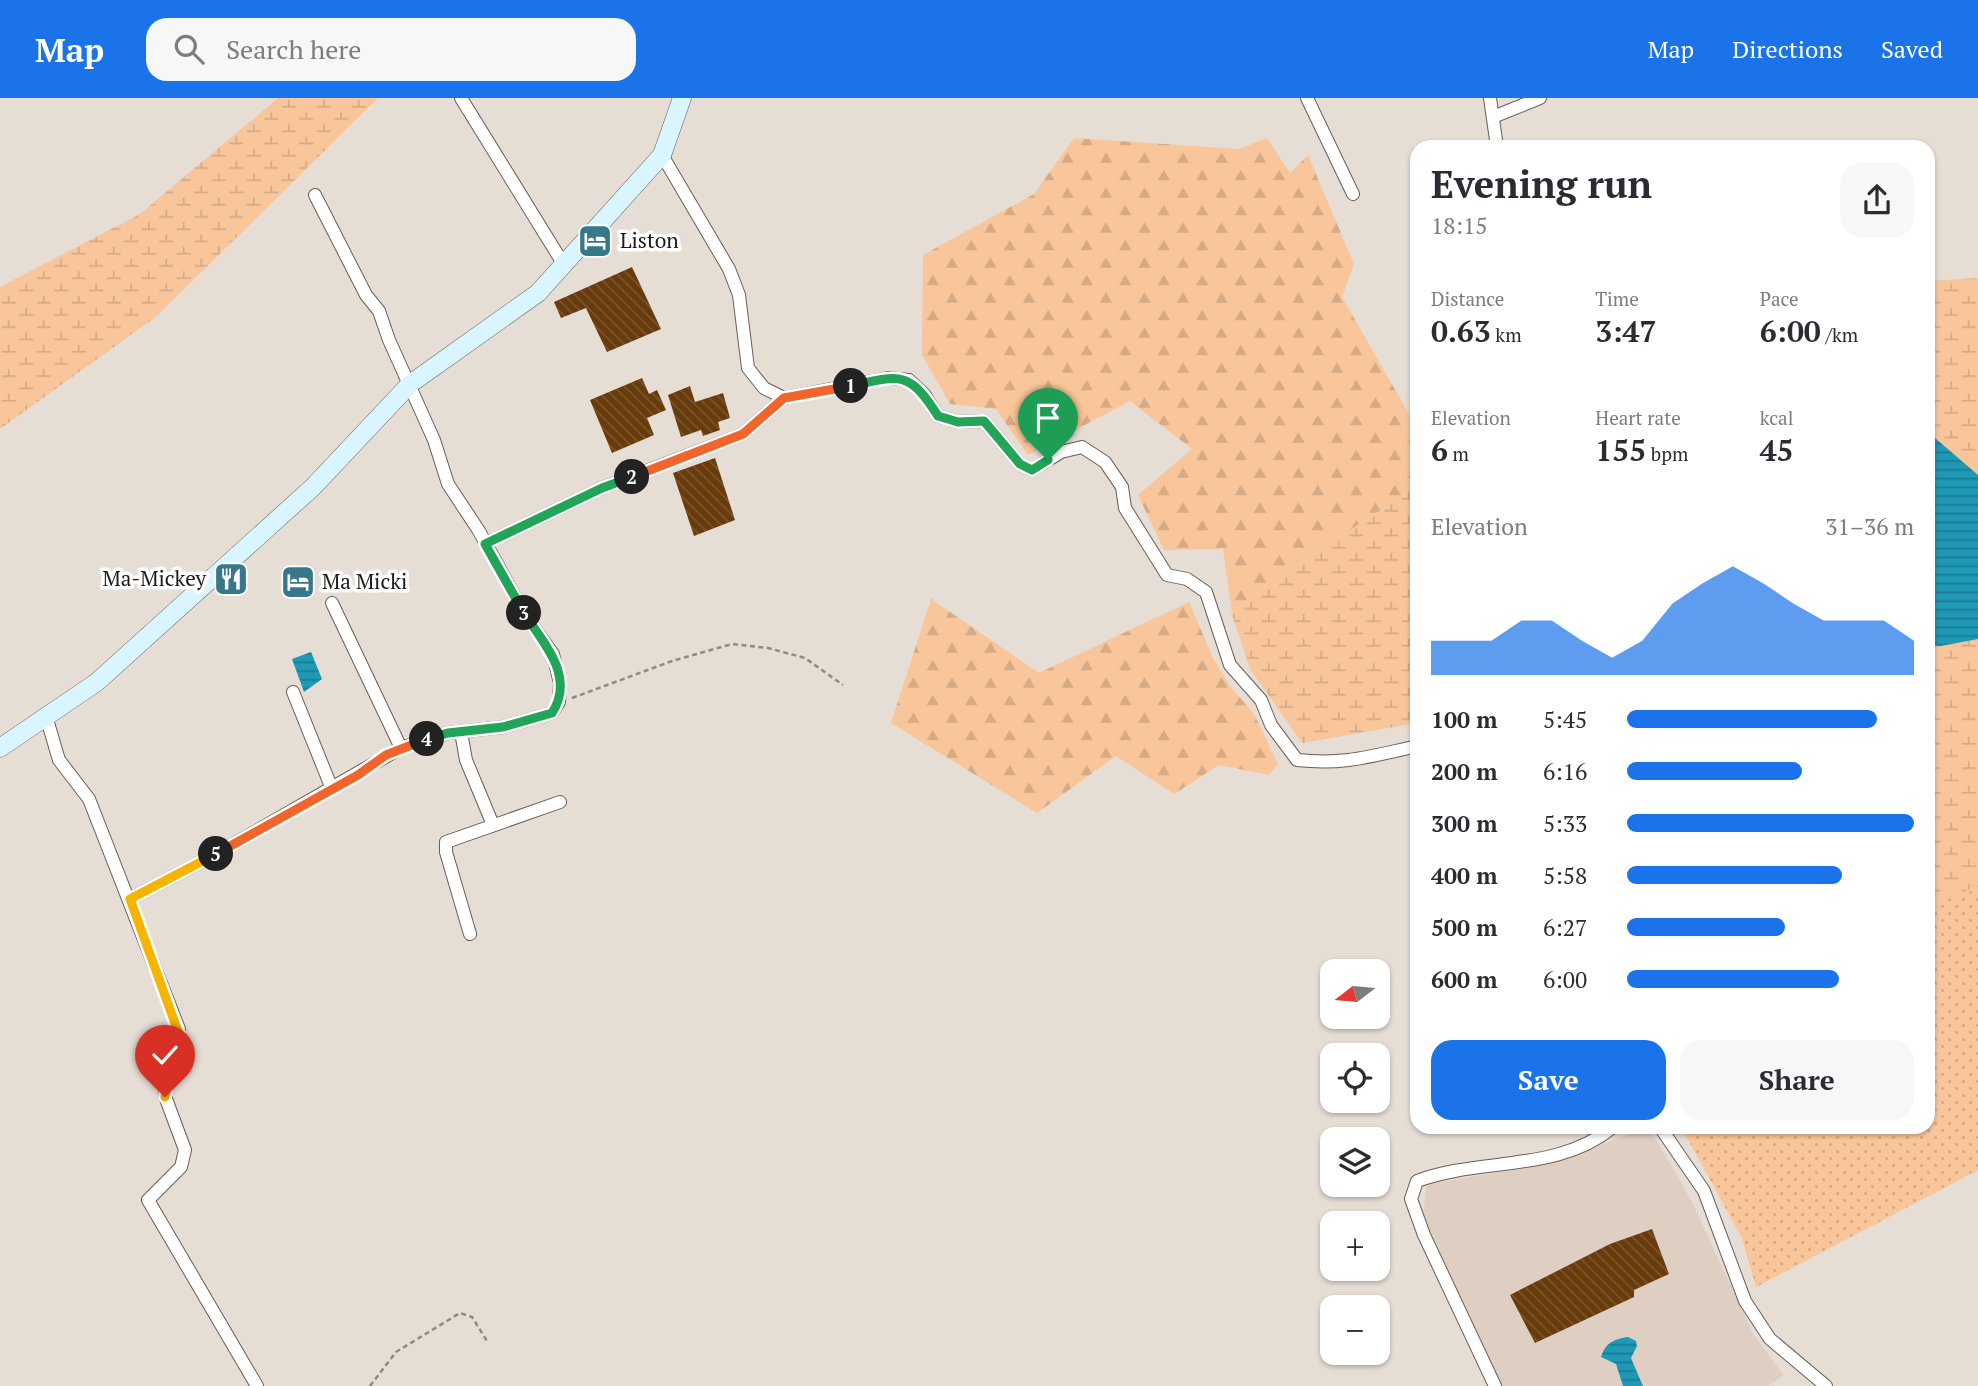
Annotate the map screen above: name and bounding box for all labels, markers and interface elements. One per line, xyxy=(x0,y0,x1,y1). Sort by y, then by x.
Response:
search box xyxy=(146,18,636,81)
text: Map xyxy=(35,28,104,71)
icon: search xyxy=(170,30,208,68)
text: Search here xyxy=(226,32,361,66)
text: Map xyxy=(1648,33,1694,65)
text: Directions xyxy=(1732,33,1843,65)
text: Saved xyxy=(1881,33,1943,65)
text: Evening run xyxy=(1431,159,1652,209)
button: share xyxy=(1840,163,1914,237)
text: 18:15 xyxy=(1431,210,1488,241)
hotel icon: Liston xyxy=(576,222,614,260)
place label: Liston xyxy=(620,226,679,254)
text: Distance xyxy=(1431,286,1504,311)
text: Time xyxy=(1595,286,1639,311)
text: Pace xyxy=(1760,286,1799,311)
text: 0.63 xyxy=(1431,311,1491,351)
text: 3:47 xyxy=(1595,311,1656,351)
text: 6:00 xyxy=(1760,311,1821,351)
text: km xyxy=(1491,322,1522,347)
text: /km xyxy=(1821,322,1858,347)
pin: 1 xyxy=(834,368,868,404)
text: 1 xyxy=(845,373,856,398)
pin xyxy=(1018,388,1078,460)
icon: arrive xyxy=(1029,399,1067,437)
text: Elevation xyxy=(1431,405,1511,430)
text: Heart rate xyxy=(1595,405,1681,430)
text: kcal xyxy=(1760,405,1793,430)
text: 6 xyxy=(1431,430,1448,470)
text: 155 xyxy=(1595,430,1646,470)
text: 45 xyxy=(1760,430,1794,470)
text: m xyxy=(1448,441,1469,466)
text: bpm xyxy=(1646,441,1688,466)
pin: 2 xyxy=(614,460,650,494)
text: 2 xyxy=(626,464,637,489)
text: Elevation xyxy=(1431,511,1528,542)
text: 31–36 m xyxy=(1825,511,1914,542)
restaurant icon: Ma-Mickey xyxy=(212,560,250,598)
hotel icon: Ma Micki xyxy=(279,563,317,601)
place label: Ma-Mickey xyxy=(103,564,206,592)
place label: Ma Micki xyxy=(322,567,407,595)
pin: 3 xyxy=(506,596,542,630)
text: 3 xyxy=(518,600,529,625)
text: 100 m xyxy=(1431,704,1497,735)
text: 5:45 xyxy=(1543,704,1587,735)
pin: 4 xyxy=(410,722,444,756)
text: 4 xyxy=(421,726,432,751)
text: 200 m xyxy=(1431,756,1497,787)
text: 6:16 xyxy=(1543,756,1587,787)
text: 300 m xyxy=(1431,808,1497,839)
text: 5:33 xyxy=(1543,808,1587,839)
pin: 5 xyxy=(198,836,234,872)
text: 5 xyxy=(210,841,221,866)
text: 400 m xyxy=(1431,860,1497,891)
text: 5:58 xyxy=(1543,860,1587,891)
text: 500 m xyxy=(1431,912,1497,943)
text: 6:27 xyxy=(1543,912,1587,943)
north arrow xyxy=(1320,959,1390,1029)
map controls xyxy=(1320,959,1390,1365)
text: 600 m xyxy=(1431,964,1497,995)
text: 6:00 xyxy=(1543,964,1587,995)
pin xyxy=(135,1025,195,1097)
icon: check xyxy=(146,1036,184,1074)
button: Save xyxy=(1431,1040,1666,1120)
button: Share xyxy=(1680,1040,1914,1120)
button: locate xyxy=(1320,1043,1390,1113)
button: layers xyxy=(1320,1127,1390,1197)
button: + xyxy=(1320,1211,1390,1281)
button: − xyxy=(1320,1295,1390,1365)

